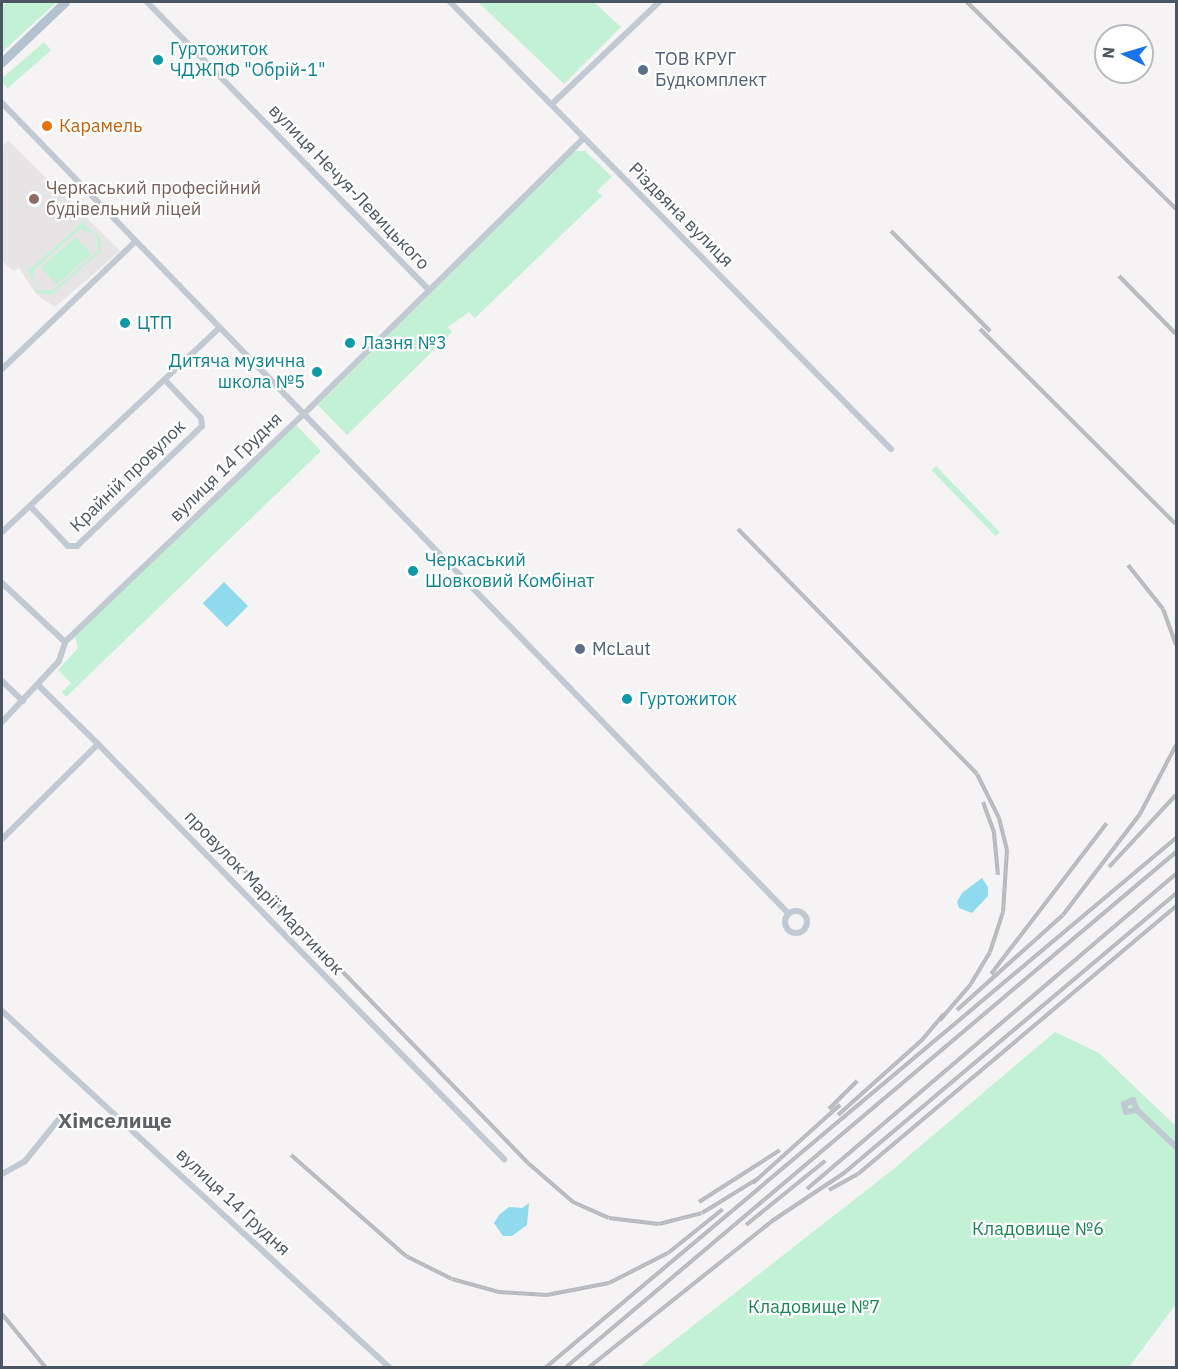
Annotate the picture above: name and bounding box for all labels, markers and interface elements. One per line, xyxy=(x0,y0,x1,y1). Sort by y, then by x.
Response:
north arrow xyxy=(1094,24,1154,84)
place label: Гуртожиток ЧДЖПФ "Обрій-1" xyxy=(170,39,326,82)
text: N xyxy=(1098,46,1119,59)
place label: ТОВ КРУГ Будкомплект xyxy=(655,49,767,92)
marker: Гуртожиток ЧДЖПФ "Обрій-1" xyxy=(151,53,165,67)
marker: ТОВ КРУГ Будкомплект xyxy=(636,63,650,77)
street label: вулиця Нечуя-Левицького xyxy=(264,100,434,274)
place label: Карамель xyxy=(59,115,142,137)
marker: Карамель xyxy=(40,119,54,133)
street label: Різдвяна вулиця xyxy=(624,158,738,272)
place label: Черкаський професійний будівельний ліцей xyxy=(46,178,261,220)
marker: Черкаський професійний будівельний ліцей xyxy=(27,192,41,206)
place label: ЦТП xyxy=(137,312,172,334)
marker: ЦТП xyxy=(118,316,132,330)
place label: Лазня №3 xyxy=(362,332,447,354)
marker: Лазня №3 xyxy=(343,336,357,350)
place label: Дитяча музична школа №5 xyxy=(169,351,305,394)
marker: Дитяча музична школа №5 xyxy=(310,365,324,379)
street label: вулиця 14 Грудня xyxy=(165,408,287,526)
street label: Крайній провулок xyxy=(66,415,190,537)
place label: Черкаський Шовковий Комбінат xyxy=(425,550,595,592)
marker: Черкаський Шовковий Комбінат xyxy=(406,564,420,578)
place label: McLaut xyxy=(592,638,651,660)
marker: McLaut xyxy=(573,642,587,656)
place label: Гуртожиток xyxy=(639,688,737,710)
marker: Гуртожиток xyxy=(620,692,634,706)
street label: провулок Марії Мартинюк xyxy=(180,806,348,980)
district label: Хімселище xyxy=(58,1107,172,1133)
street label: вулиця 14 Грудня xyxy=(172,1144,294,1260)
park label: Кладовище №6 xyxy=(972,1218,1104,1240)
park label: Кладовище №7 xyxy=(748,1296,880,1318)

